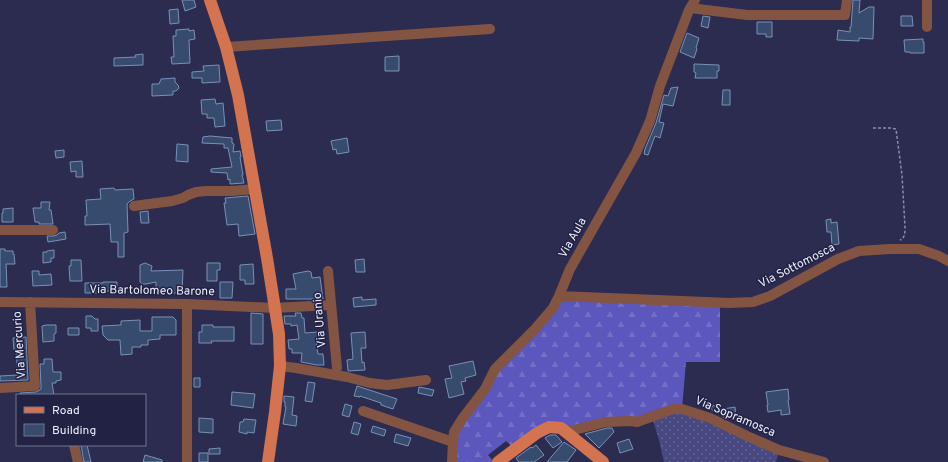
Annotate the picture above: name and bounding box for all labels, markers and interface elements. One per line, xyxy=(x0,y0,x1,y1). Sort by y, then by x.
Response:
street label: Via Aula xyxy=(555,215,591,261)
street label: Via Sottomosca xyxy=(756,240,838,292)
street label: Via Bartolomeo Barone xyxy=(89,282,215,300)
street label: Via Uranio xyxy=(310,291,330,348)
street label: Via Mercurio xyxy=(10,310,30,379)
street label: Via Sopramosca xyxy=(692,393,778,441)
legend xyxy=(16,394,146,446)
text: Road xyxy=(52,403,80,419)
text: Building xyxy=(52,423,96,439)

